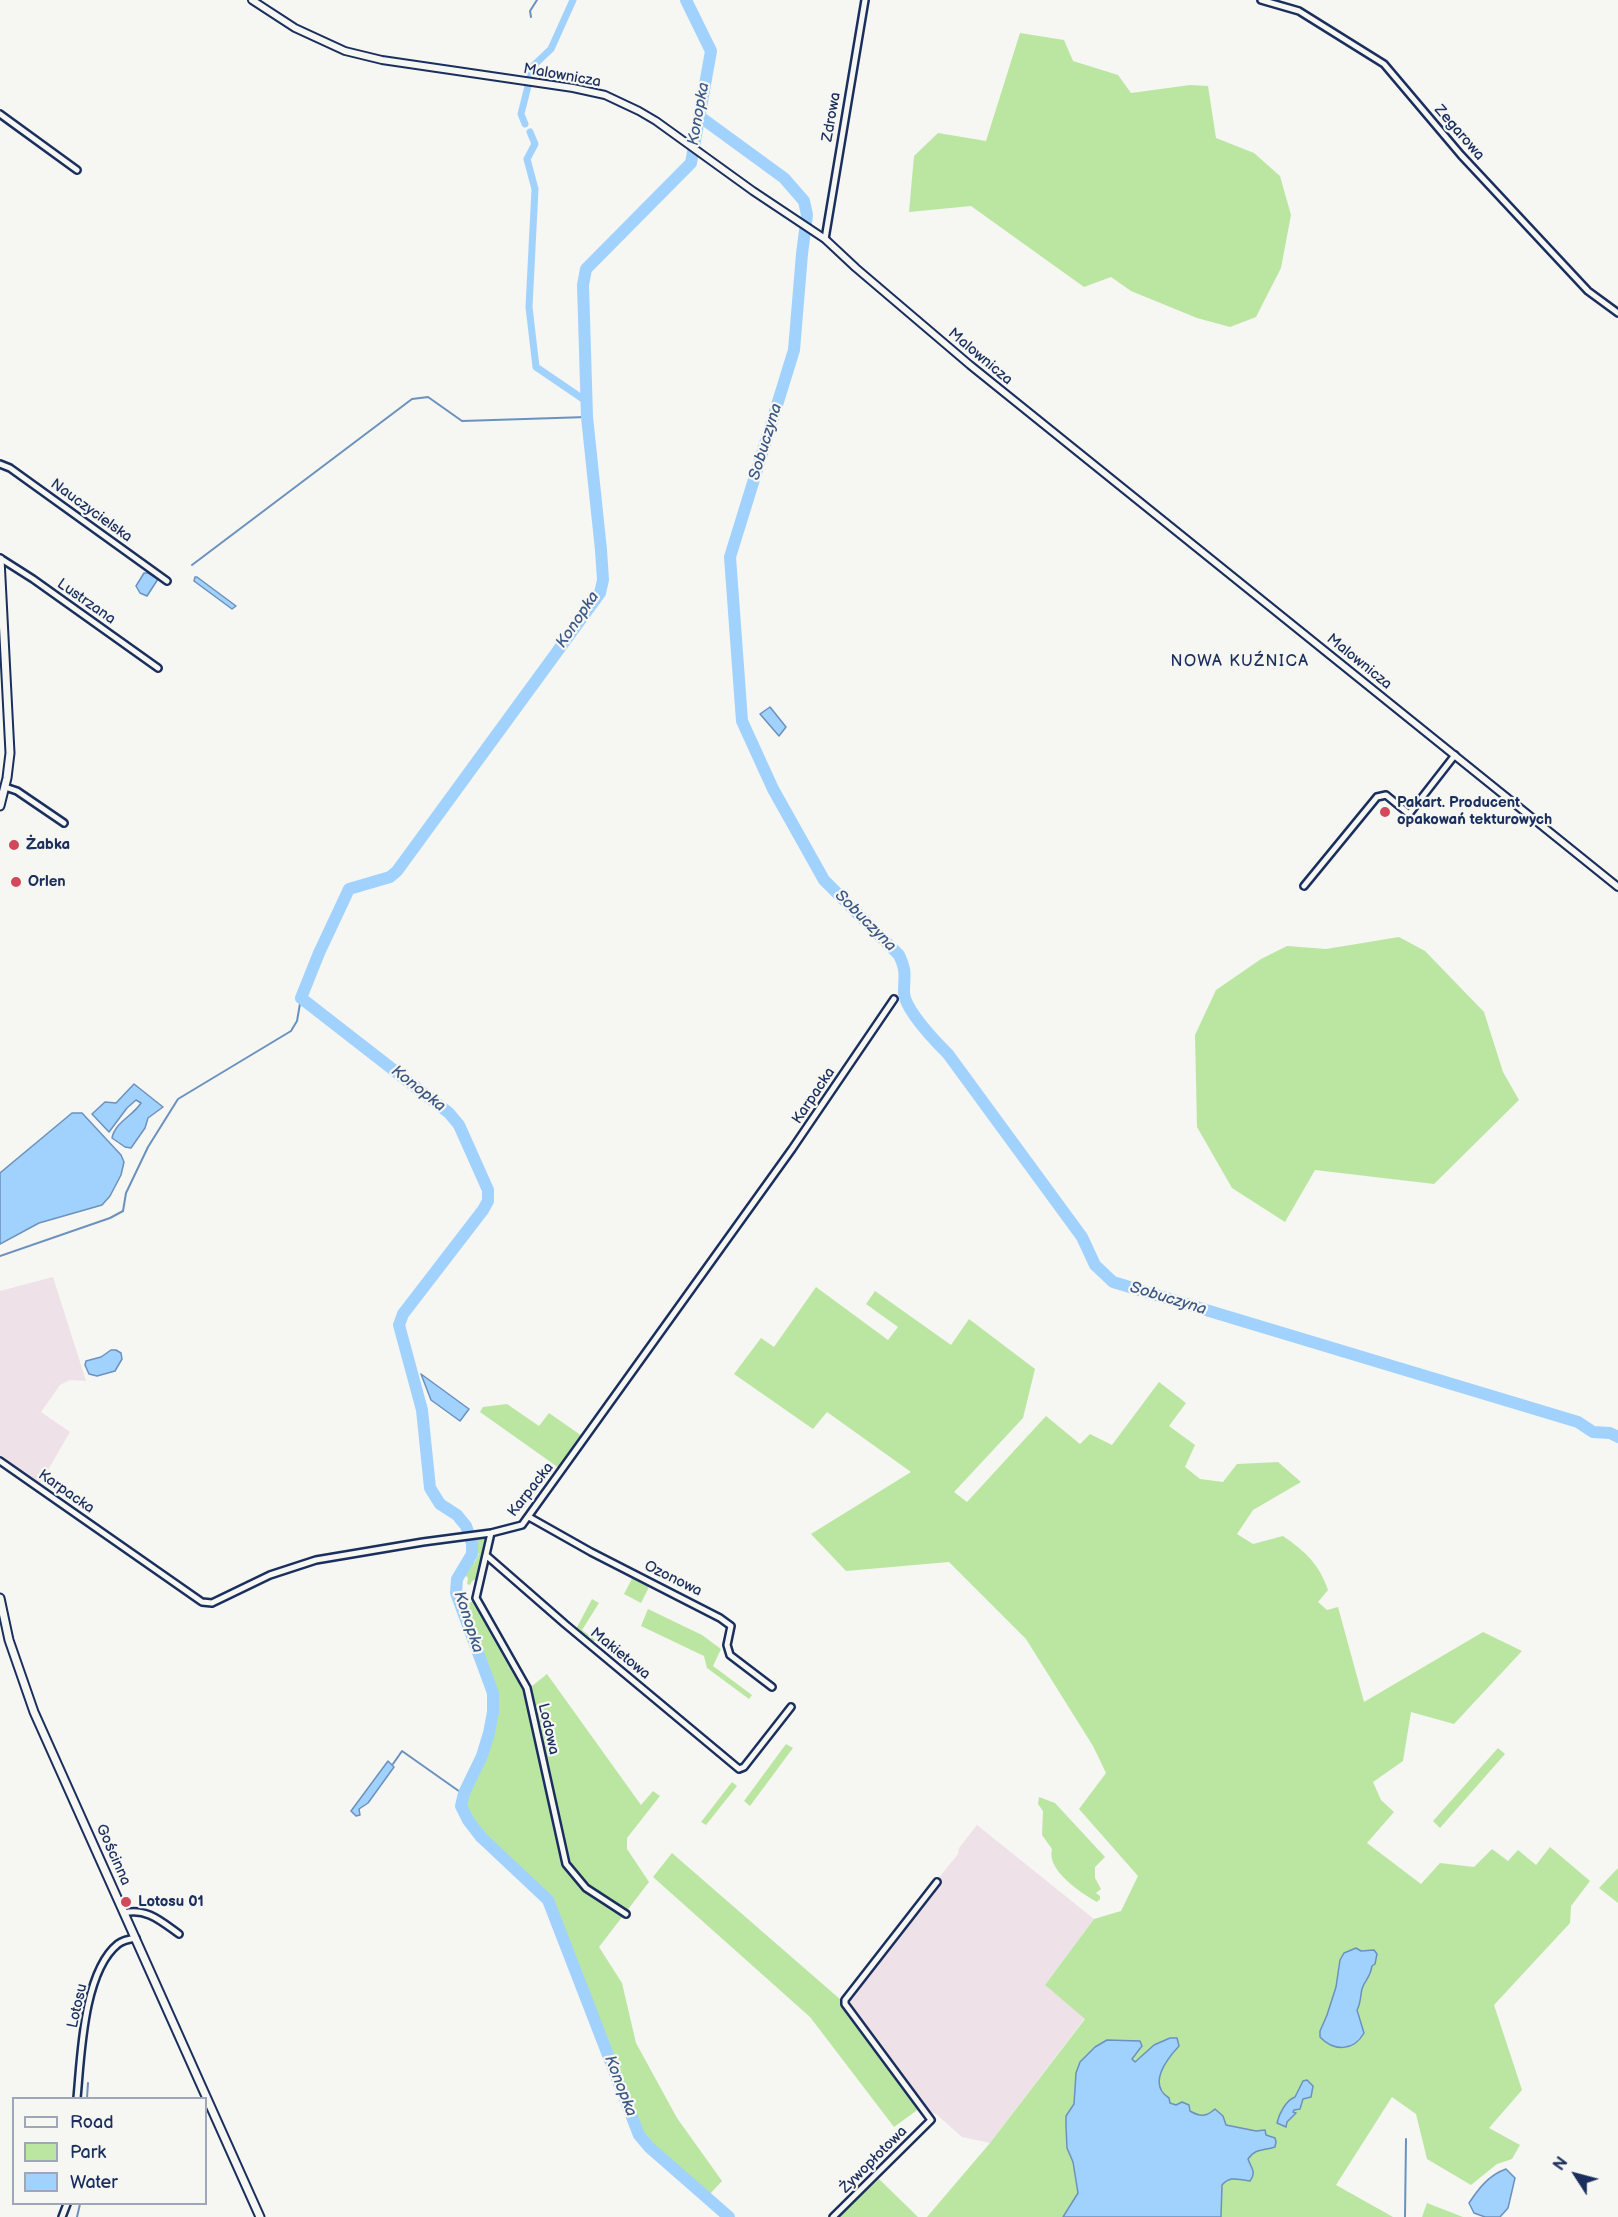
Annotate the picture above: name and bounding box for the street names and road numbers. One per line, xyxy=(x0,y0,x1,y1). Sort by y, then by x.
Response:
street label: Malownicza xyxy=(522,60,602,92)
street label: Zdrowa xyxy=(819,91,845,143)
street label: Zegarowa xyxy=(1430,102,1488,164)
street label: Malownicza xyxy=(944,325,1016,389)
street label: Nauczycielska xyxy=(47,475,135,547)
street label: Lustrzana xyxy=(53,575,119,629)
street label: Malownicza xyxy=(1323,630,1395,694)
street label: Karpacka xyxy=(789,1064,839,1128)
street label: Karpacka xyxy=(504,1459,558,1521)
street label: Karpacka xyxy=(35,1466,97,1518)
street label: Ozonowa xyxy=(641,1557,705,1601)
street label: Makietowa xyxy=(586,1624,654,1684)
street label: Lodowa xyxy=(533,1702,563,1756)
street label: Gościnna xyxy=(92,1822,134,1888)
street label: Lotosu xyxy=(64,1982,92,2030)
street label: Żywopłotowa xyxy=(837,2123,911,2197)

